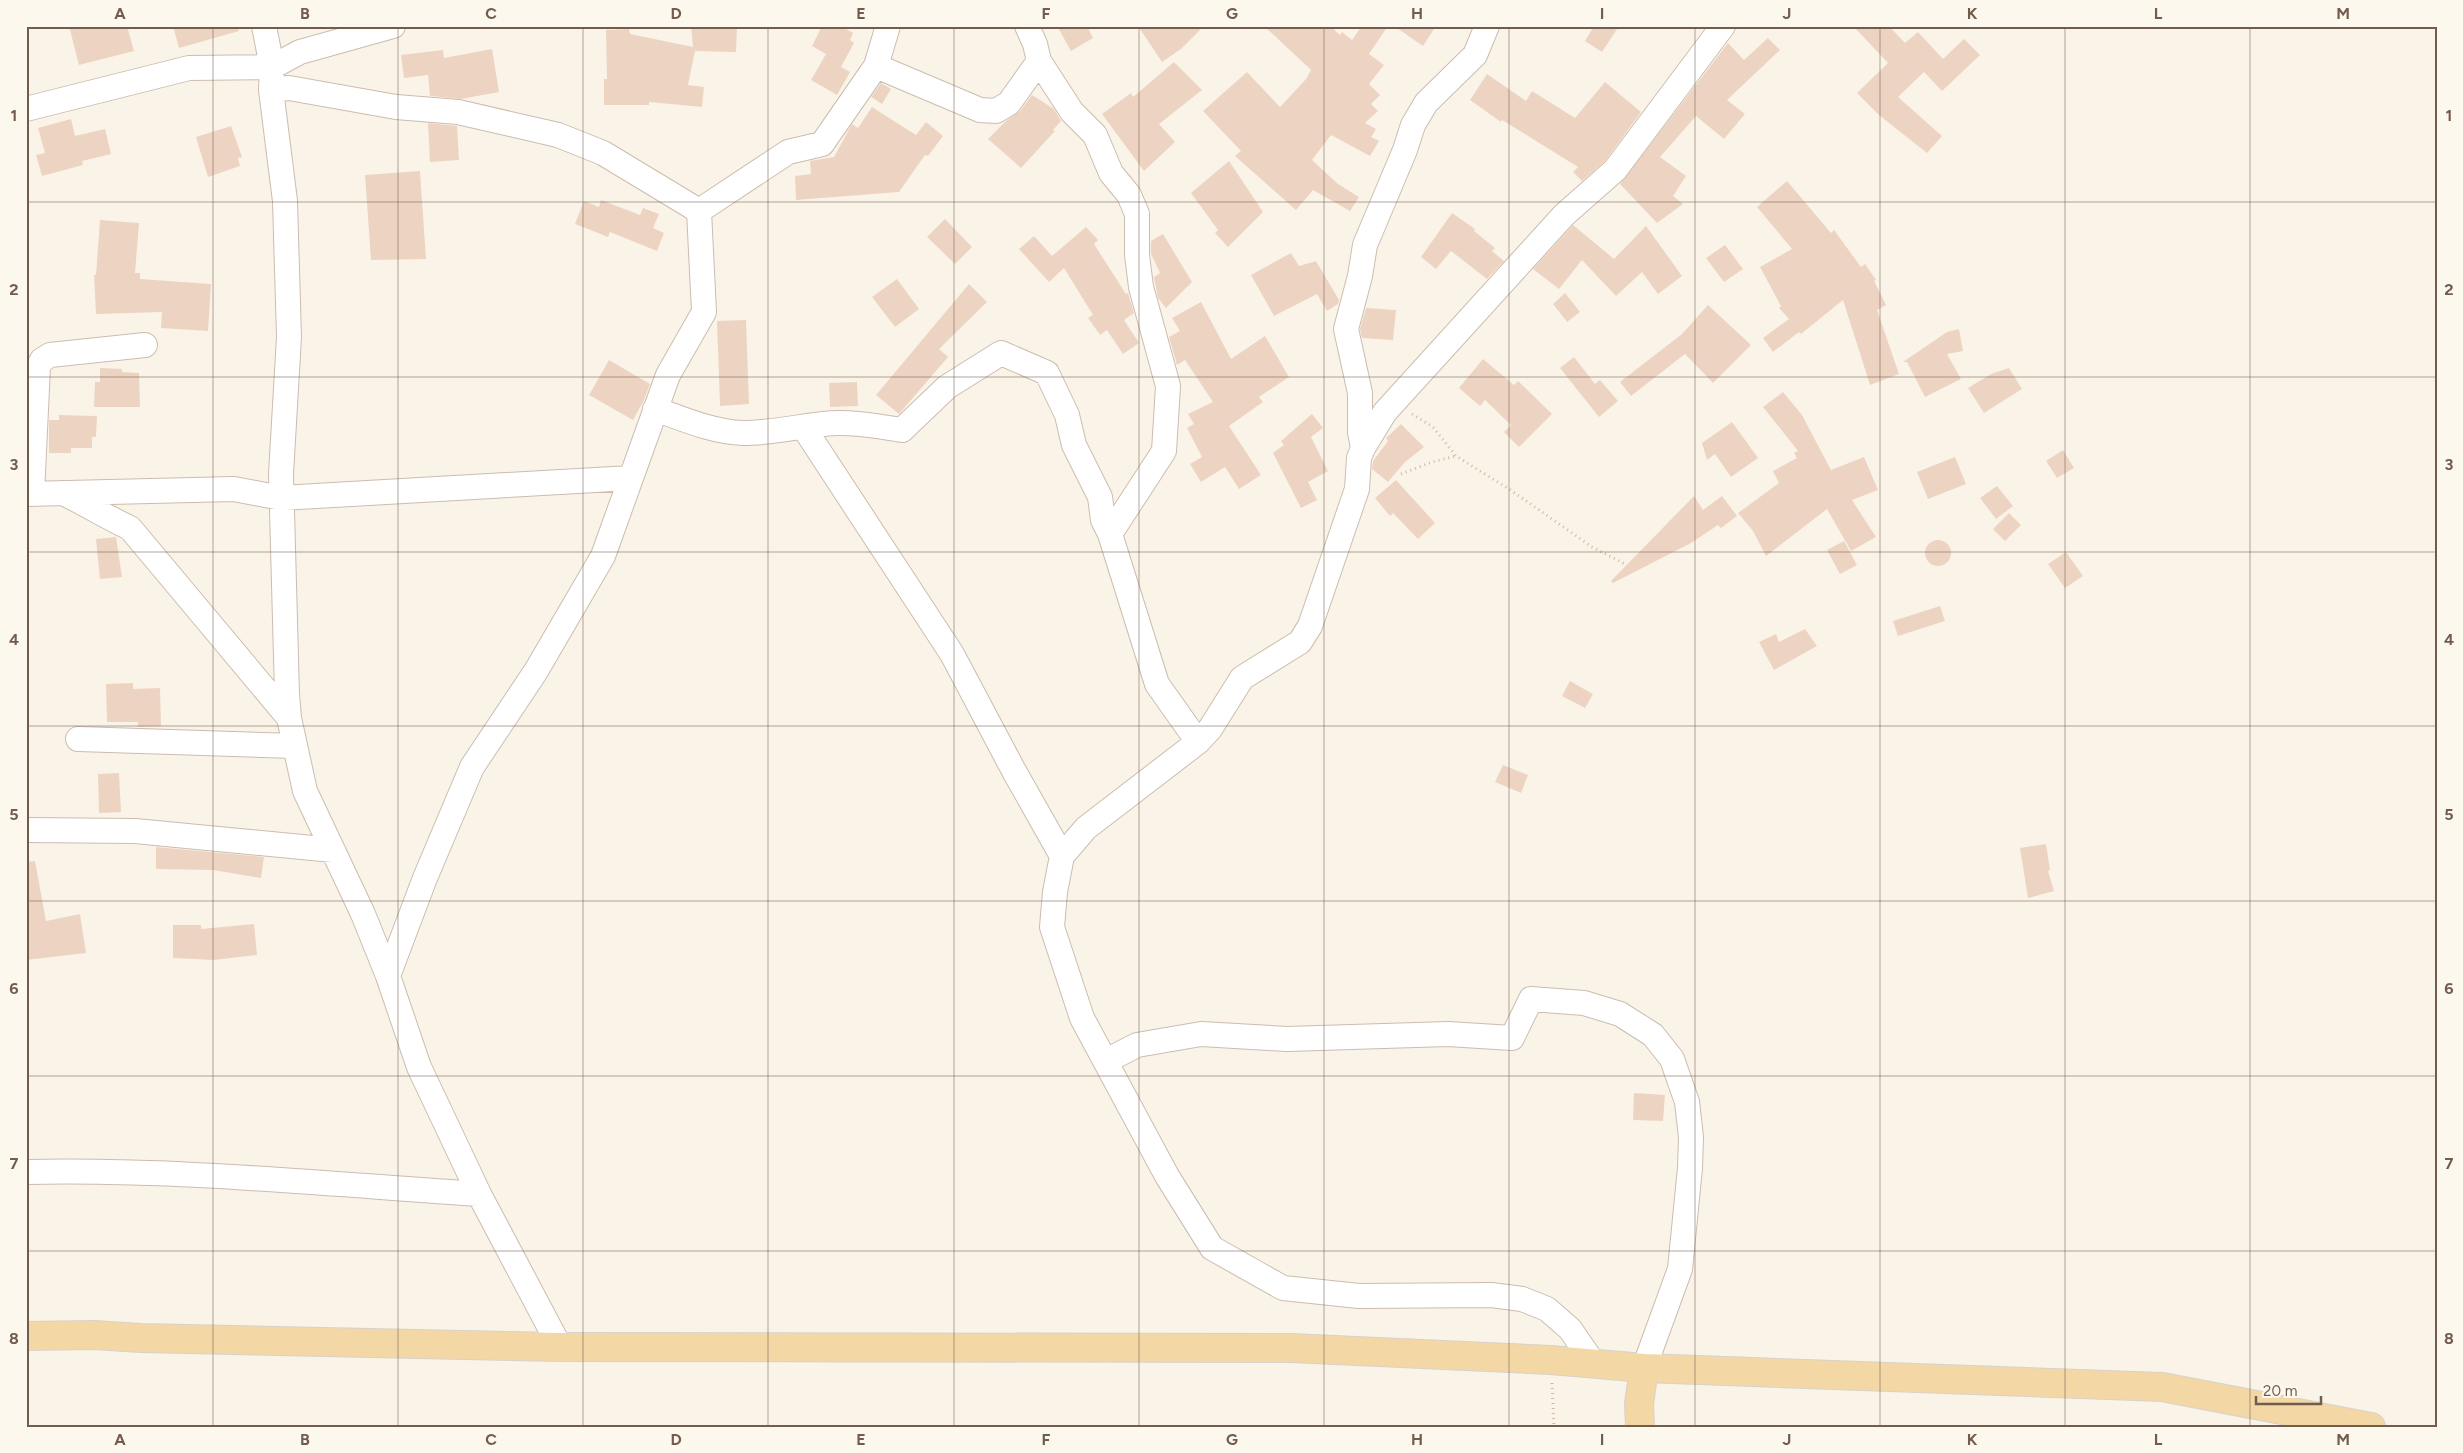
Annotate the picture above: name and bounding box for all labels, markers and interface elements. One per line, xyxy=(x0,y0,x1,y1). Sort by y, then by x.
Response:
text: A xyxy=(114,4,126,23)
text: B xyxy=(300,4,310,23)
text: C xyxy=(485,4,497,23)
text: D xyxy=(670,4,682,23)
text: E xyxy=(856,4,866,23)
text: F xyxy=(1042,4,1051,23)
text: G xyxy=(1226,4,1238,23)
text: H xyxy=(1411,4,1423,23)
text: I xyxy=(1600,4,1604,23)
text: J xyxy=(1783,4,1791,23)
text: K xyxy=(1967,4,1978,23)
text: L xyxy=(2154,4,2163,23)
text: M xyxy=(2336,4,2350,23)
text: 1 xyxy=(11,106,17,125)
text: 1 xyxy=(2446,106,2452,125)
text: 2 xyxy=(9,280,19,299)
text: 2 xyxy=(2444,280,2454,299)
text: 3 xyxy=(10,455,19,474)
text: 3 xyxy=(2445,455,2454,474)
text: 4 xyxy=(9,630,19,649)
text: 4 xyxy=(2444,630,2454,649)
text: 5 xyxy=(9,805,19,824)
text: 5 xyxy=(2444,805,2454,824)
text: 6 xyxy=(9,979,19,998)
text: 6 xyxy=(2444,979,2454,998)
text: 7 xyxy=(10,1154,19,1173)
text: 7 xyxy=(2445,1154,2454,1173)
text: 8 xyxy=(9,1329,19,1348)
text: 8 xyxy=(2444,1329,2454,1348)
scale bar xyxy=(2256,1373,2320,1405)
text: 20 m xyxy=(2263,1382,2297,1400)
text: A xyxy=(114,1430,126,1449)
text: B xyxy=(300,1430,310,1449)
text: C xyxy=(485,1430,497,1449)
text: D xyxy=(670,1430,682,1449)
text: E xyxy=(856,1430,866,1449)
text: F xyxy=(1042,1430,1051,1449)
text: G xyxy=(1226,1430,1238,1449)
text: H xyxy=(1411,1430,1423,1449)
text: I xyxy=(1600,1430,1604,1449)
text: J xyxy=(1783,1430,1791,1449)
text: K xyxy=(1967,1430,1978,1449)
text: L xyxy=(2154,1430,2163,1449)
text: M xyxy=(2336,1430,2350,1449)

